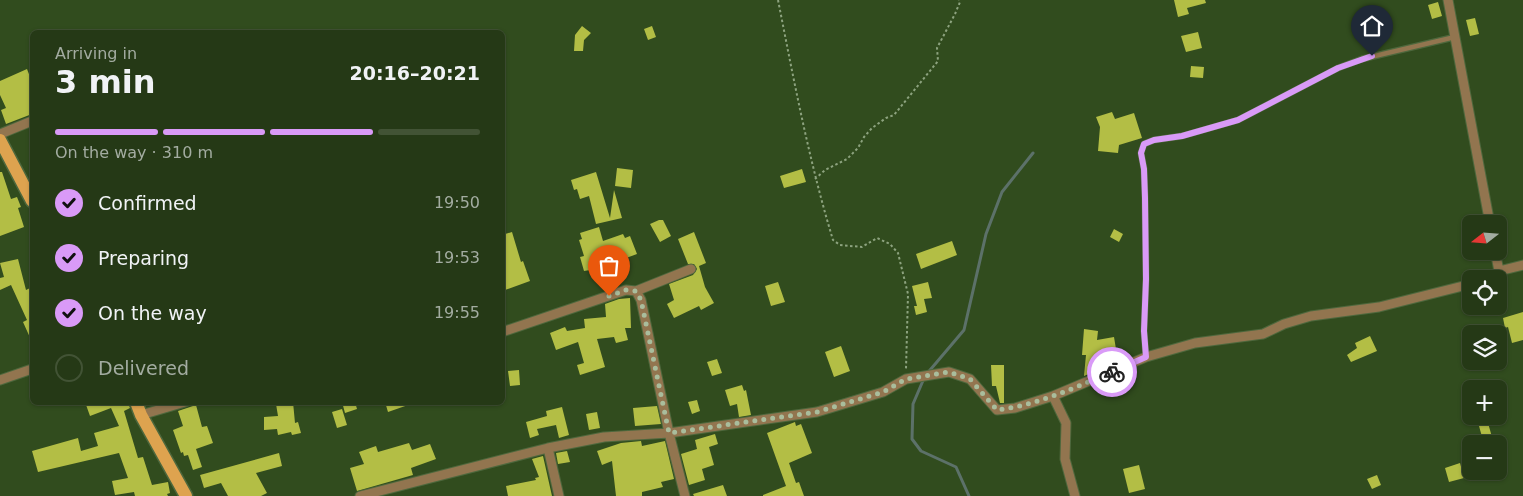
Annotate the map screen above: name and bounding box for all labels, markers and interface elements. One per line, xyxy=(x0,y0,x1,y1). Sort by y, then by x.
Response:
pin xyxy=(1351,5,1393,56)
icon: home xyxy=(1358,12,1386,40)
text: Arriving in xyxy=(55,44,137,63)
text: 20:16–20:21 xyxy=(350,62,480,84)
text: 3 min xyxy=(55,63,156,101)
text: On the way · 310 m xyxy=(55,143,213,162)
icon: check xyxy=(55,189,83,217)
text: Confirmed xyxy=(98,192,197,214)
text: 19:50 xyxy=(434,193,480,212)
north arrow xyxy=(1462,215,1508,260)
map controls xyxy=(1462,215,1507,480)
icon: check xyxy=(55,244,83,272)
pin xyxy=(588,245,630,296)
text: Preparing xyxy=(98,247,189,269)
text: 19:53 xyxy=(434,248,480,267)
icon: bag xyxy=(595,252,623,280)
button: locate xyxy=(1462,270,1507,315)
icon: check xyxy=(55,299,83,327)
text: On the way xyxy=(98,302,207,324)
text: 19:55 xyxy=(434,303,480,322)
button: layers xyxy=(1462,325,1507,370)
courier xyxy=(1087,347,1137,397)
text: Delivered xyxy=(98,357,189,379)
icon: bike xyxy=(1098,358,1126,386)
button: + xyxy=(1462,380,1507,425)
button: − xyxy=(1462,435,1507,480)

